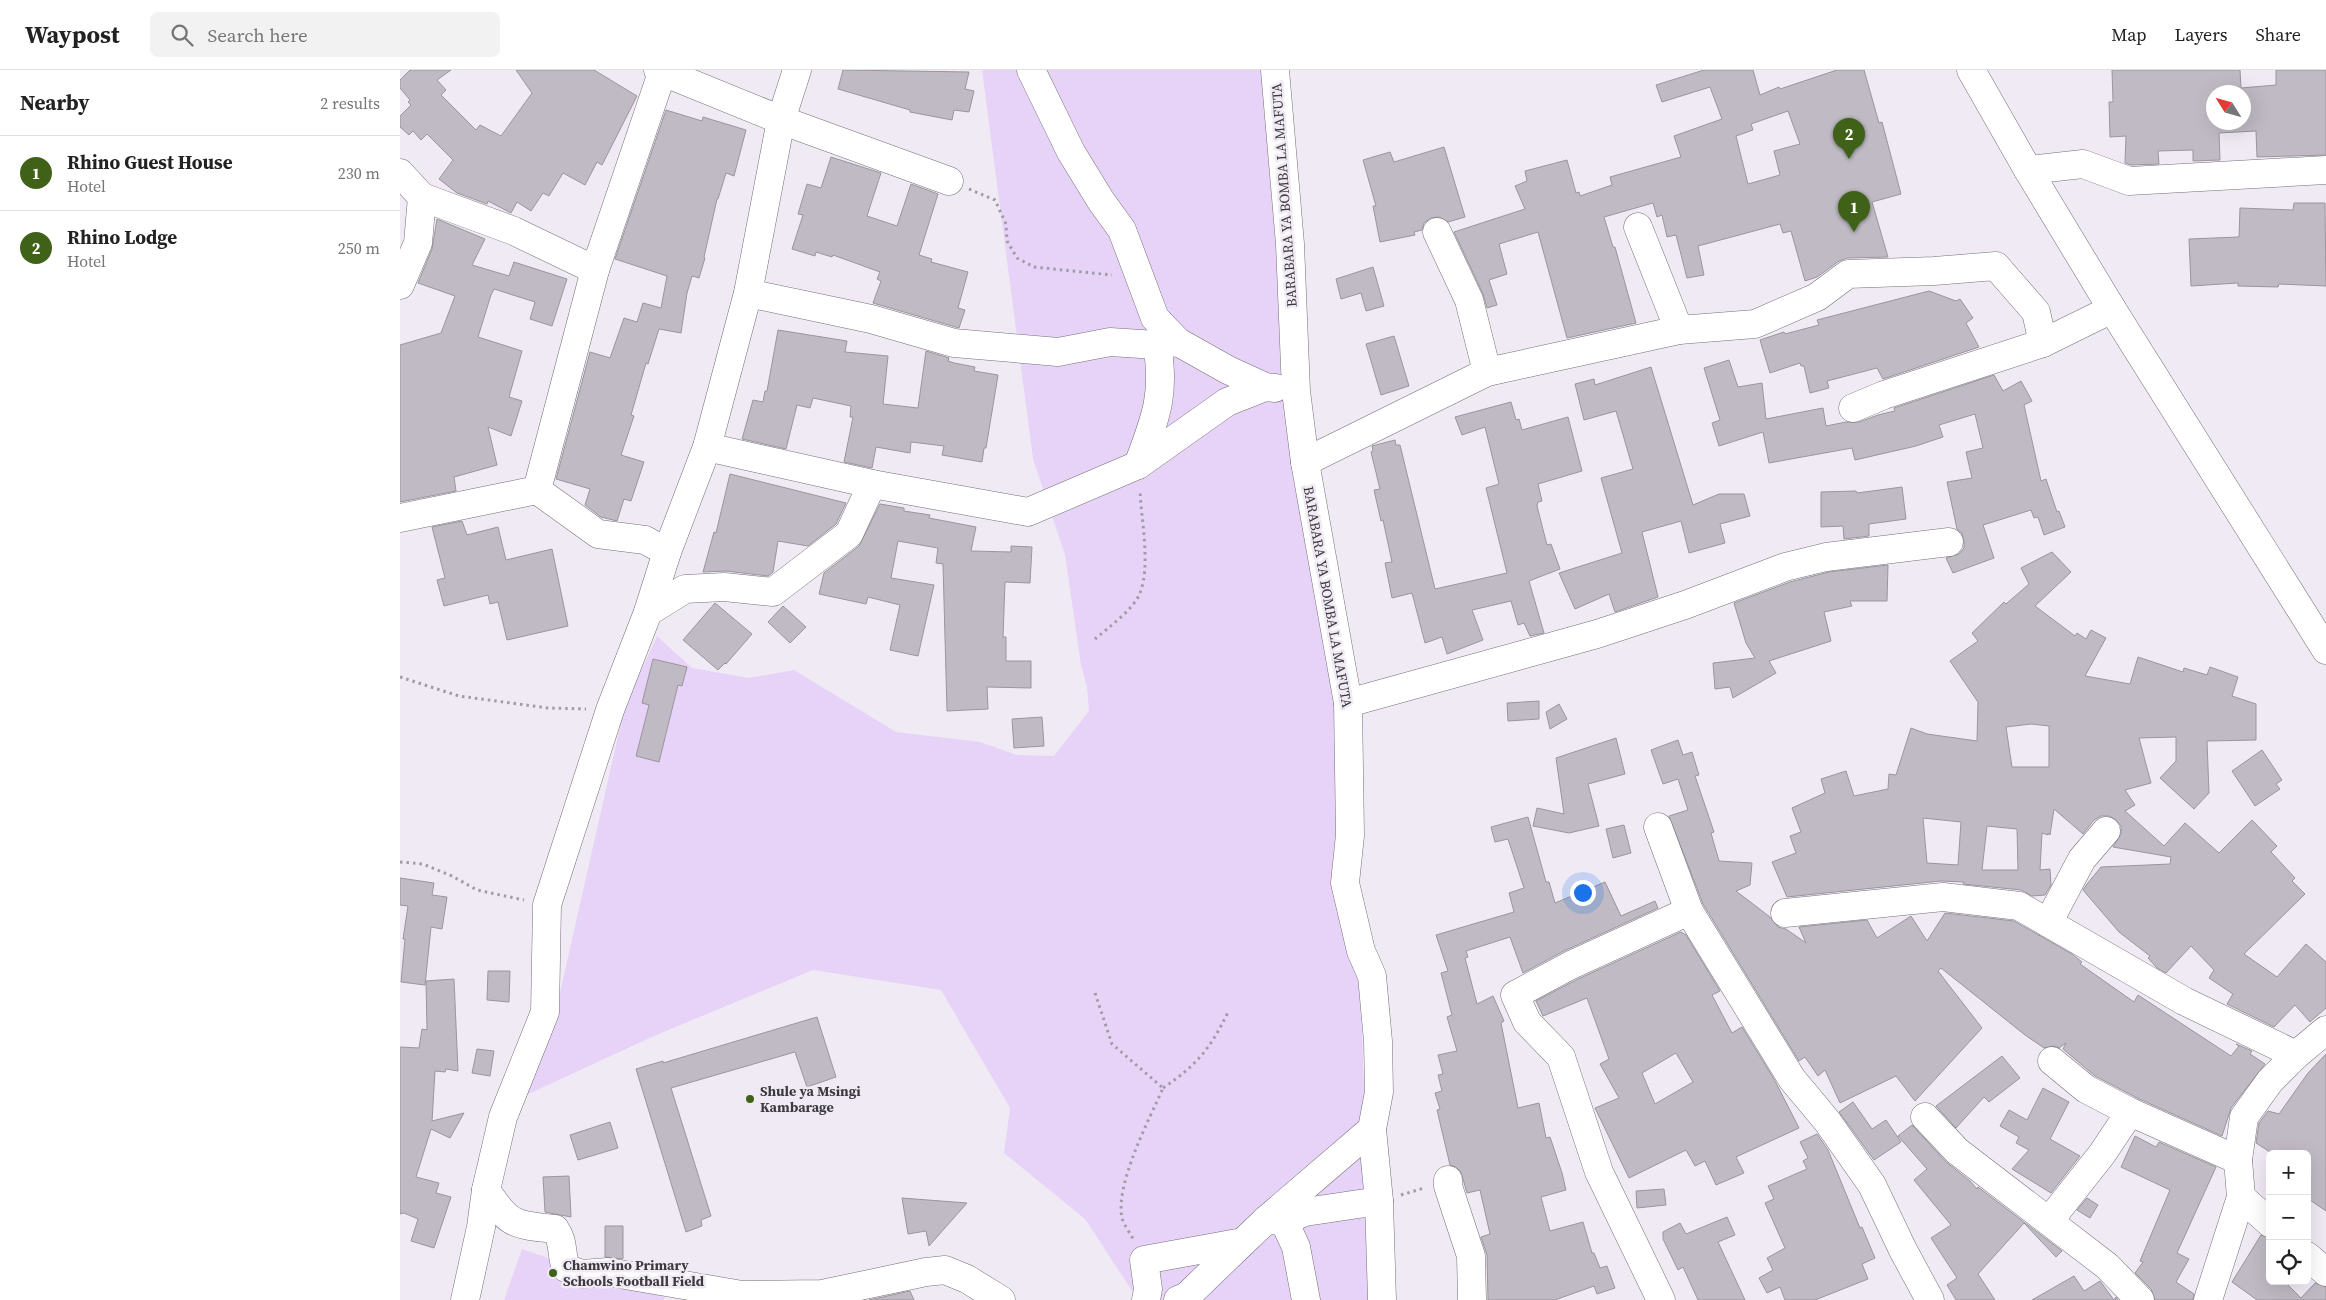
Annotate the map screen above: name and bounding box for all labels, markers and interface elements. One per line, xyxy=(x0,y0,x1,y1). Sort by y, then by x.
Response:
search box xyxy=(150,12,500,57)
text: Waypost xyxy=(25,18,120,51)
icon: search xyxy=(168,21,196,49)
text: Search here xyxy=(208,22,308,48)
text: Map xyxy=(2111,22,2146,47)
text: Layers xyxy=(2174,22,2227,47)
text: Share xyxy=(2255,22,2301,47)
street label: BARABARA YA BOMBA LA MAFUTA xyxy=(1266,82,1302,308)
north arrow xyxy=(2206,85,2251,130)
text: Nearby xyxy=(20,88,90,117)
text: 2 results xyxy=(320,92,380,114)
pin: 2 xyxy=(1833,118,1865,159)
text: Rhino Guest House xyxy=(67,149,233,175)
text: 1 xyxy=(32,162,40,184)
text: 230 m xyxy=(338,162,380,184)
text: Hotel xyxy=(67,175,106,197)
pin: 1 xyxy=(1838,191,1870,232)
text: Rhino Lodge xyxy=(67,224,177,250)
text: 2 xyxy=(32,237,40,259)
text: 250 m xyxy=(338,237,380,259)
text: Hotel xyxy=(67,250,106,272)
street label: BARABARA YA BOMBA LA MAFUTA xyxy=(1299,485,1357,710)
your location xyxy=(1570,880,1596,906)
place label: Shule ya Msingi Kambarage xyxy=(760,1081,861,1117)
marker: Shule ya Msingi Kambarage xyxy=(744,1093,756,1105)
map controls xyxy=(2266,1150,2311,1285)
button: + xyxy=(2266,1150,2311,1195)
button: − xyxy=(2266,1195,2311,1240)
button: locate xyxy=(2266,1240,2311,1285)
place label: Chamwino Primary Schools Football Field xyxy=(563,1255,705,1291)
marker: Chamwino Primary Schools Football Field xyxy=(547,1267,559,1279)

